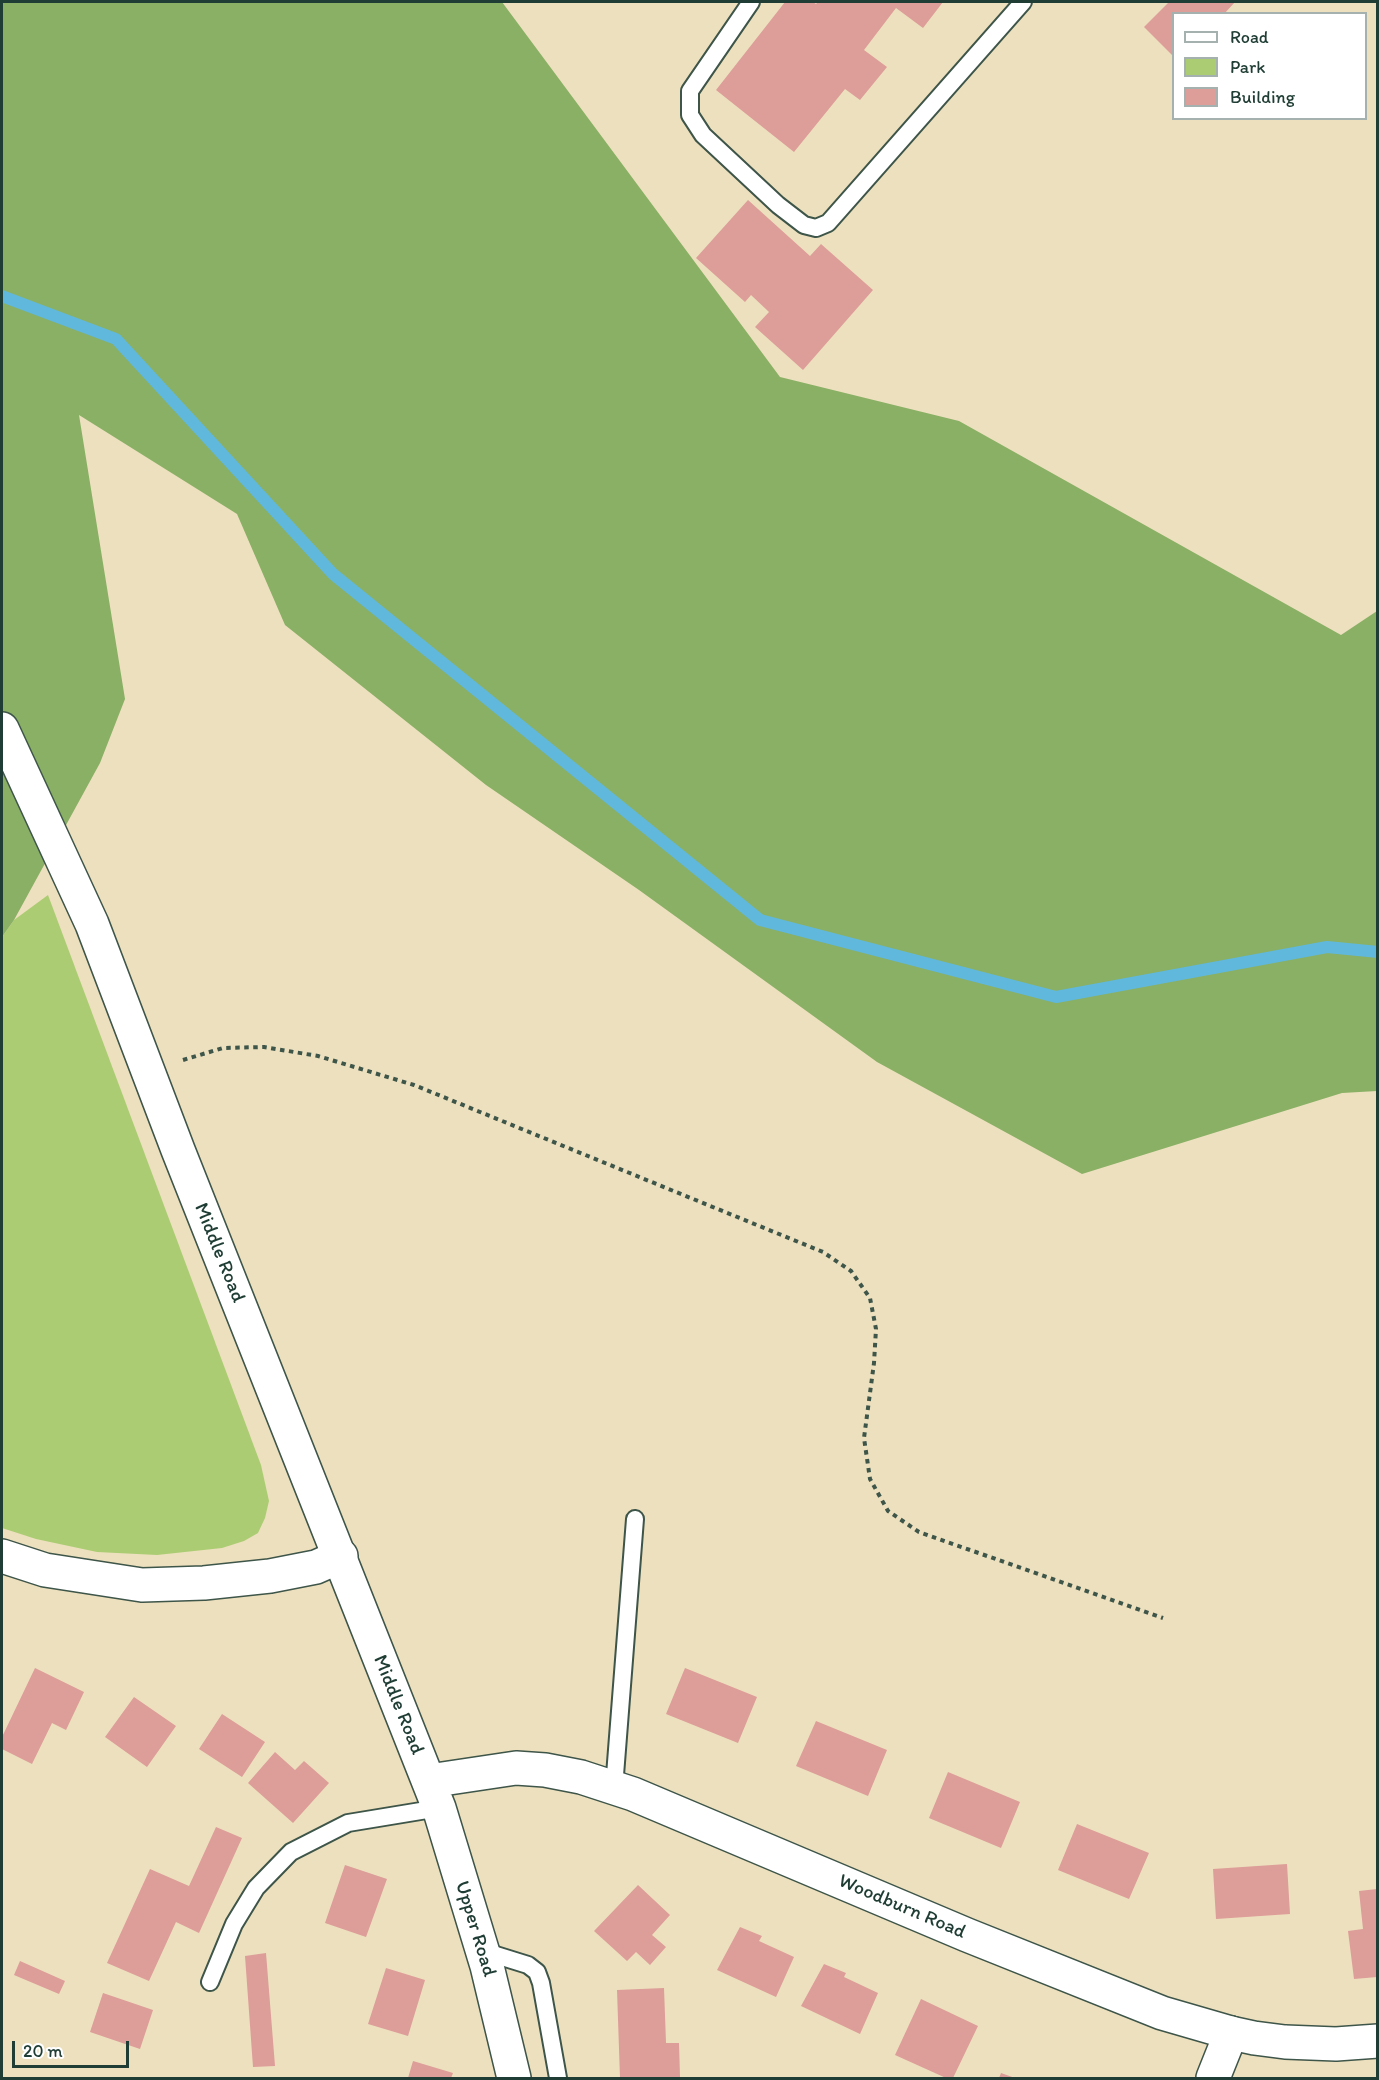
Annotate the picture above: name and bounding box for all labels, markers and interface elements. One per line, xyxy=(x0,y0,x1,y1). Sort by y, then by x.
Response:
legend xyxy=(1172,12,1367,120)
text: Road xyxy=(1230,26,1269,48)
text: Park xyxy=(1230,56,1265,78)
text: Building xyxy=(1230,86,1295,108)
street label: Middle Road xyxy=(188,1200,250,1306)
street label: Middle Road xyxy=(367,1652,429,1758)
street label: Woodburn Road xyxy=(835,1869,969,1945)
street label: Upper Road xyxy=(449,1878,501,1980)
scale bar xyxy=(15,2029,132,2067)
text: 20 m xyxy=(23,2040,63,2062)

